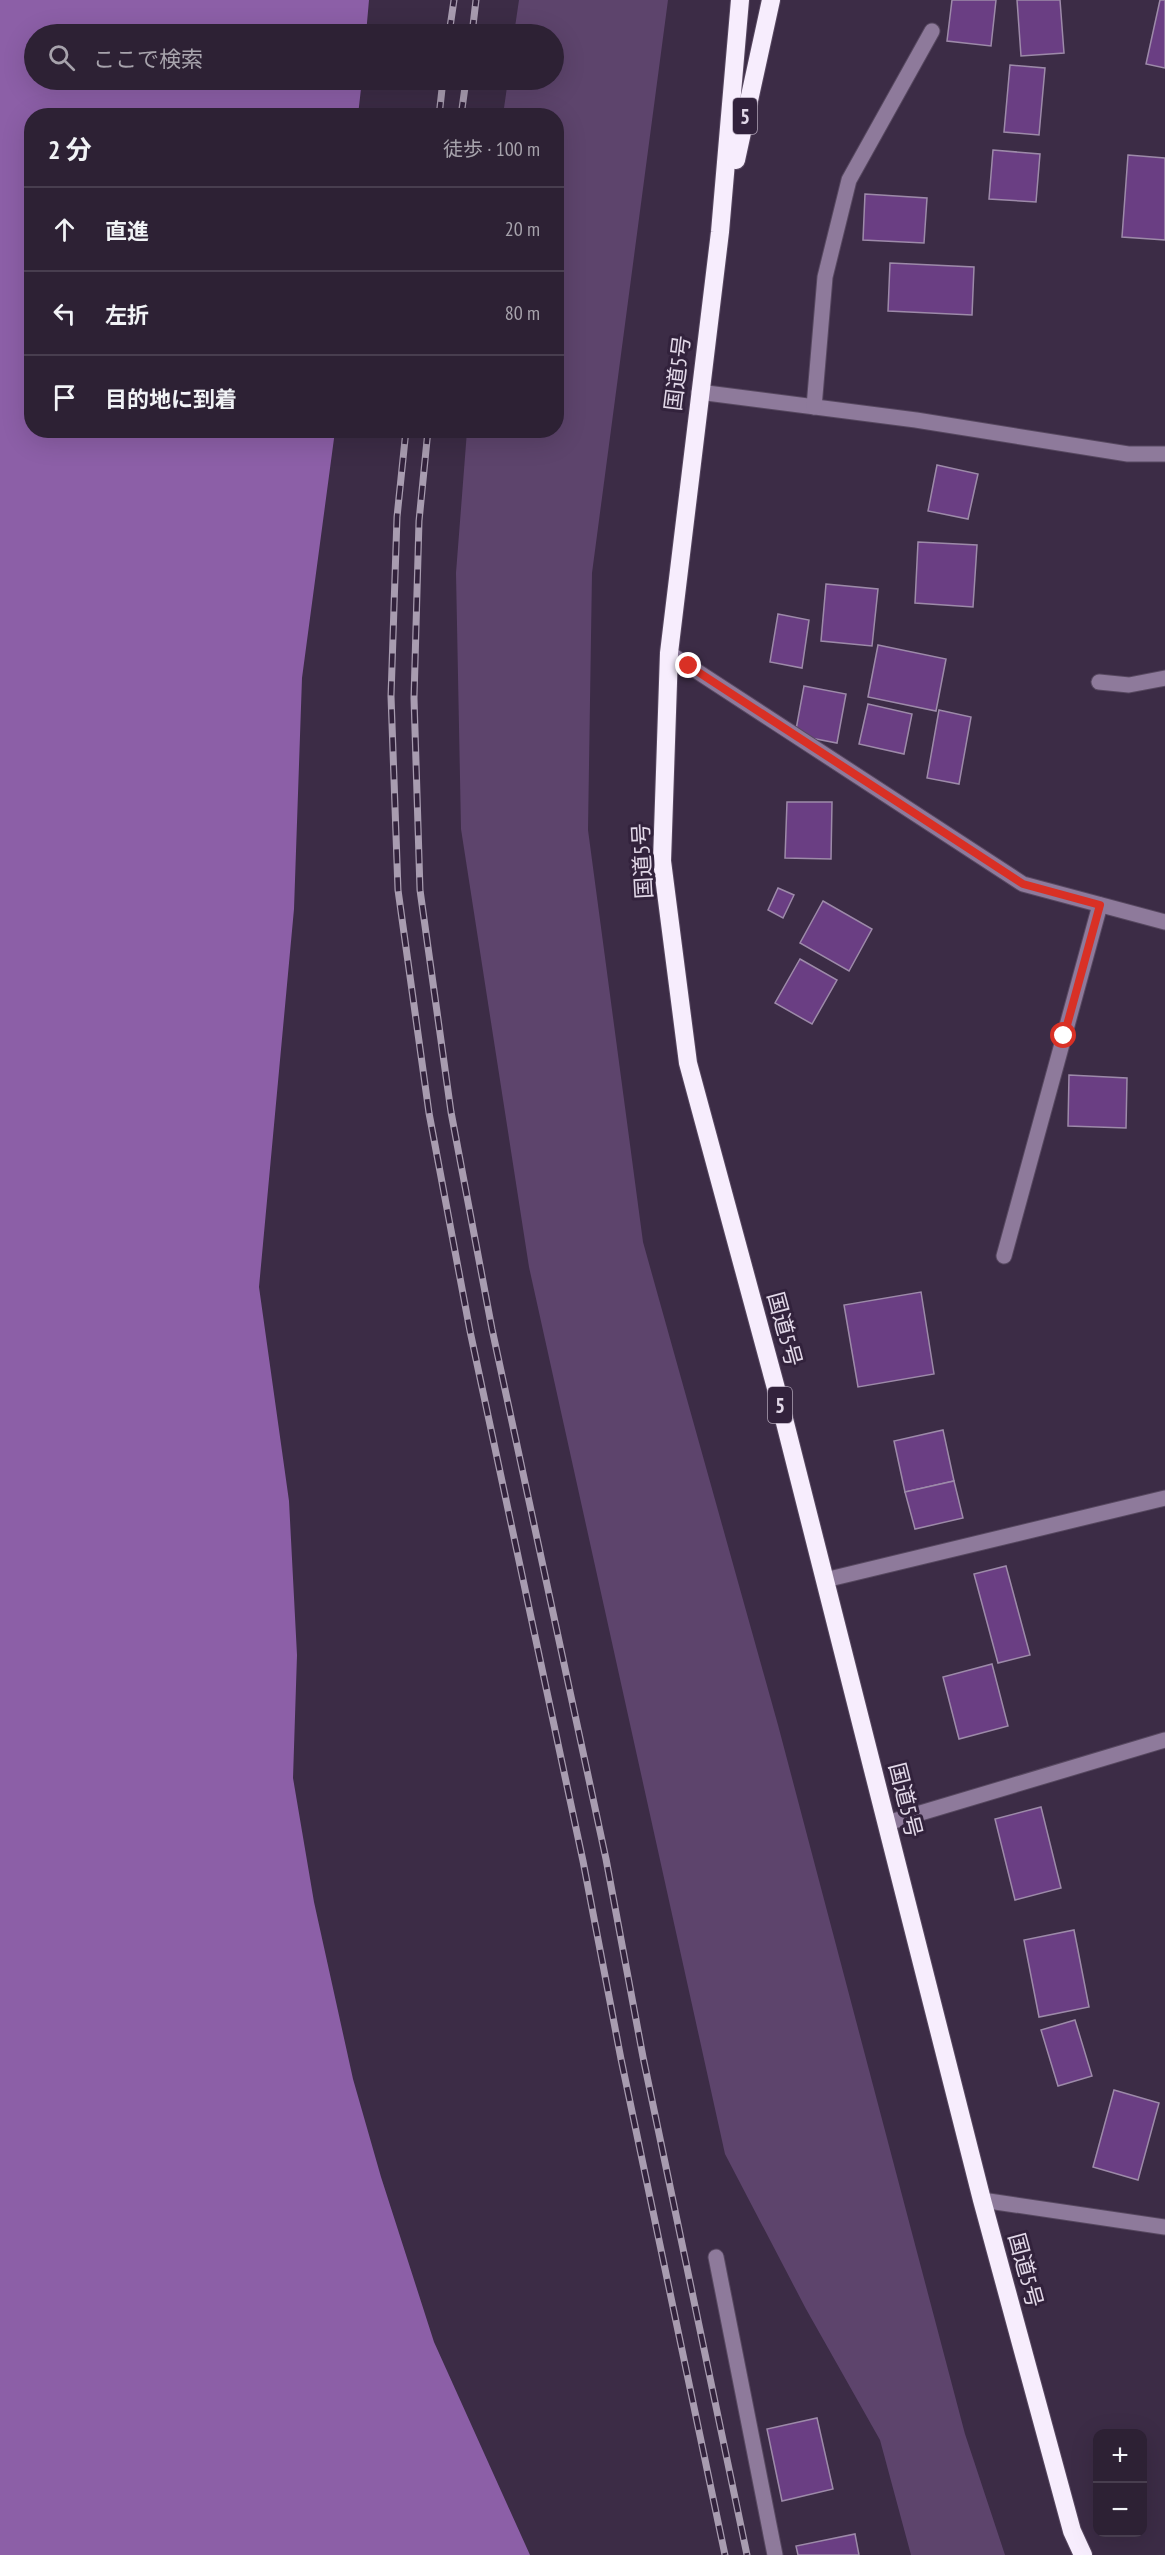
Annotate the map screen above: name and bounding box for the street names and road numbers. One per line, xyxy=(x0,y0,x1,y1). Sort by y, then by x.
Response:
road number: 5 xyxy=(733,98,757,134)
street label: 国道5号 xyxy=(658,334,696,412)
street label: 国道5号 xyxy=(626,822,658,900)
street label: 国道5号 xyxy=(762,1289,808,1369)
road number: 5 xyxy=(768,1387,792,1423)
street label: 国道5号 xyxy=(883,1760,929,1840)
street label: 国道5号 xyxy=(1003,2230,1049,2310)

